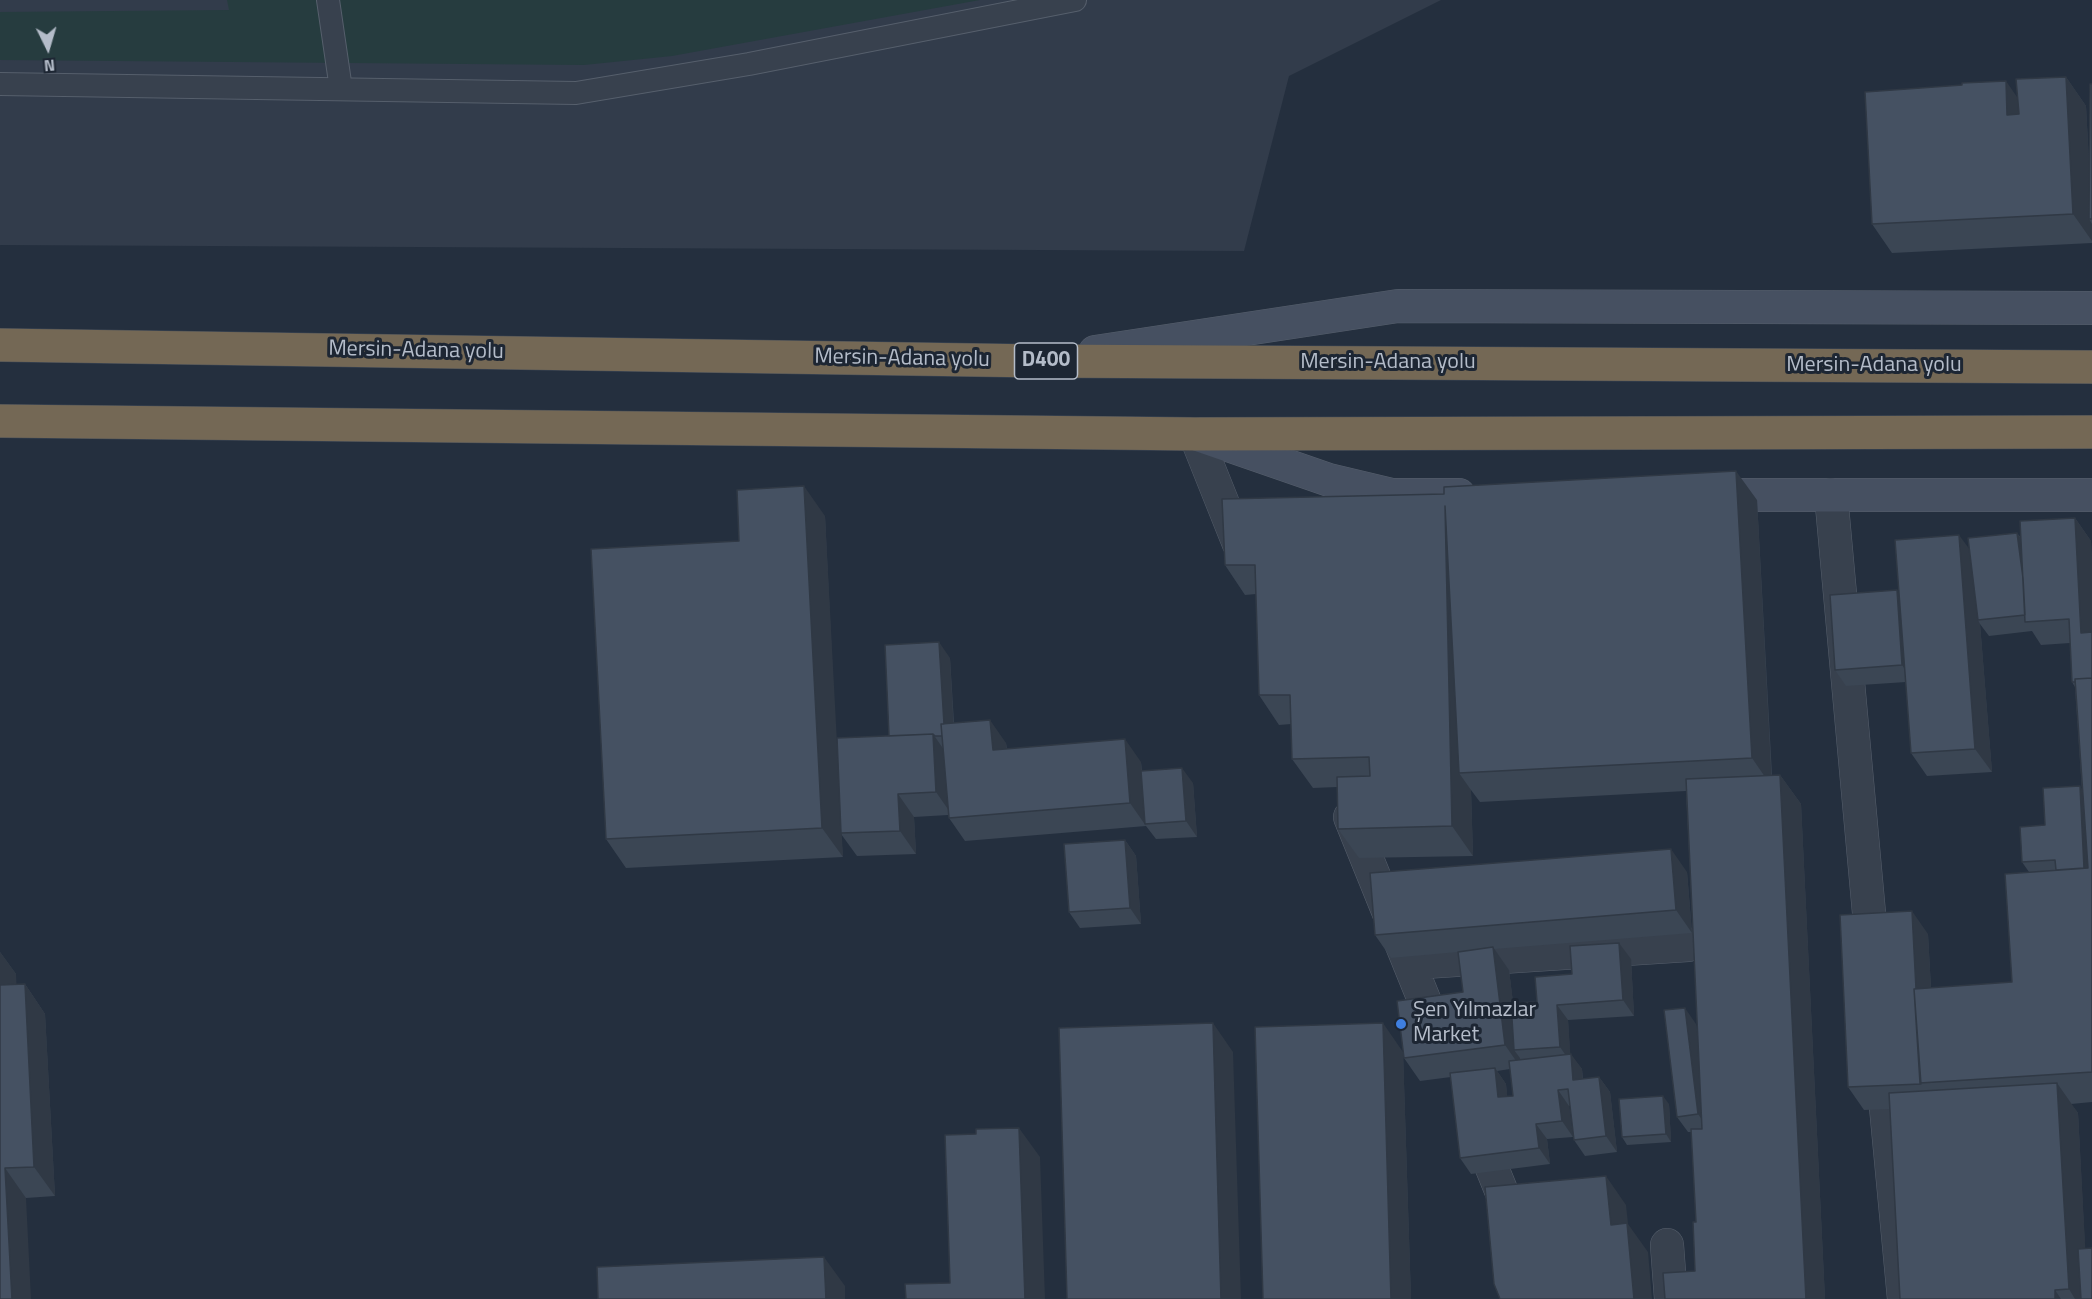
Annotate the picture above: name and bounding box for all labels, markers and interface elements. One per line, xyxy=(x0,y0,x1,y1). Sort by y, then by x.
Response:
north arrow xyxy=(18,18,78,78)
text: N xyxy=(43,53,56,78)
street label: Mersin-Adana yolu xyxy=(328,336,504,366)
road number: D400 xyxy=(1014,343,1078,379)
street label: Mersin-Adana yolu xyxy=(814,344,990,374)
street label: Mersin-Adana yolu xyxy=(1300,350,1476,376)
street label: Mersin-Adana yolu xyxy=(1786,353,1962,379)
place label: Şen Yılmazlar Market xyxy=(1413,998,1536,1050)
marker: Şen Yılmazlar Market xyxy=(1394,1017,1408,1031)

